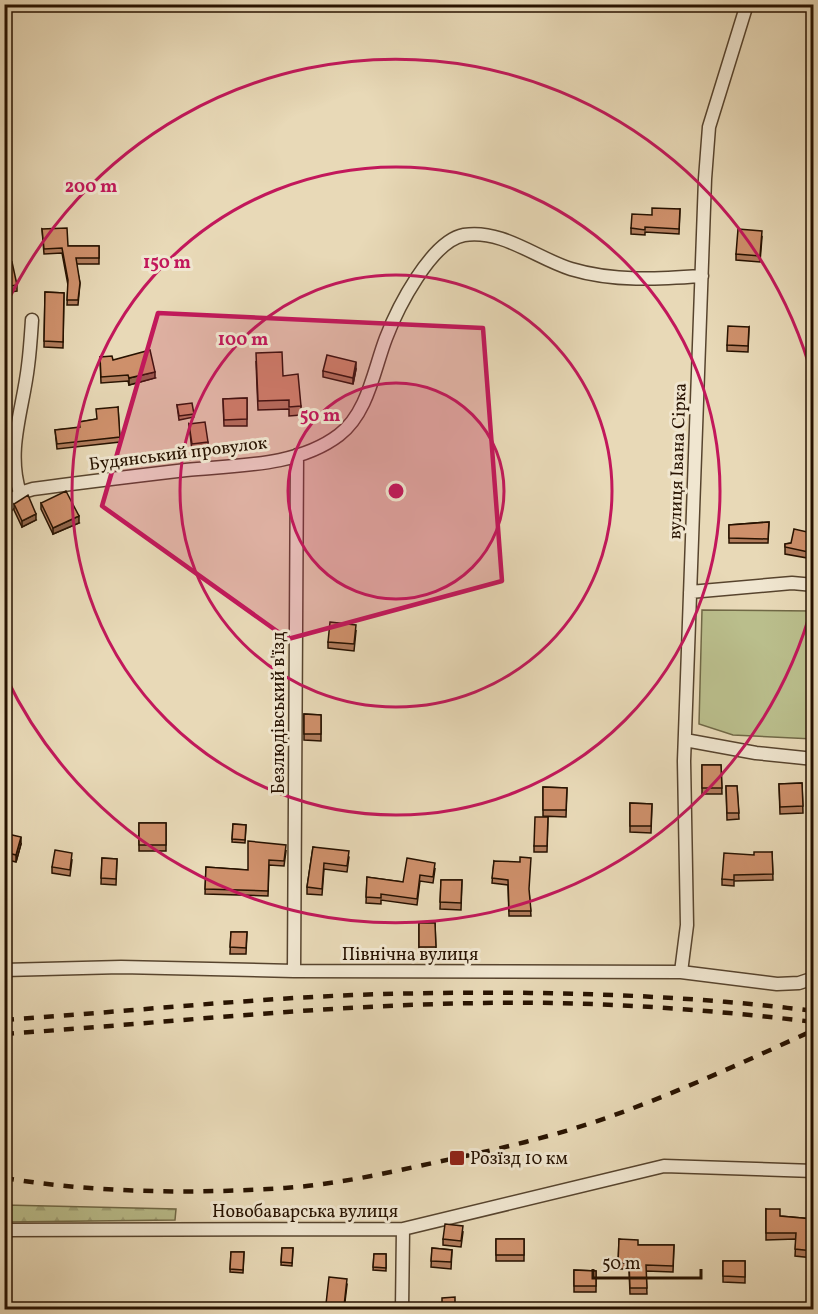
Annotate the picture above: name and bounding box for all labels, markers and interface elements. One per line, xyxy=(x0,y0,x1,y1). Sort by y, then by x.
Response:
text: 200 m xyxy=(65,175,117,200)
text: 150 m xyxy=(143,251,191,276)
text: 100 m xyxy=(218,328,268,353)
street label: вулиця Івана Сірка xyxy=(663,382,694,540)
text: 50 m xyxy=(300,404,340,429)
street label: Будянський провулок xyxy=(87,431,269,478)
centre of rings xyxy=(386,481,406,501)
street label: Безлюдівський в'їзд xyxy=(267,632,292,794)
street label: Північна вулиця xyxy=(342,943,478,968)
place label: Розїзд 10 км xyxy=(470,1147,568,1172)
marker: Розїзд 10 км xyxy=(448,1149,466,1167)
street label: Новобаварська вулиця xyxy=(212,1200,398,1225)
scale bar xyxy=(593,1242,701,1280)
text: 50 m xyxy=(602,1252,641,1277)

